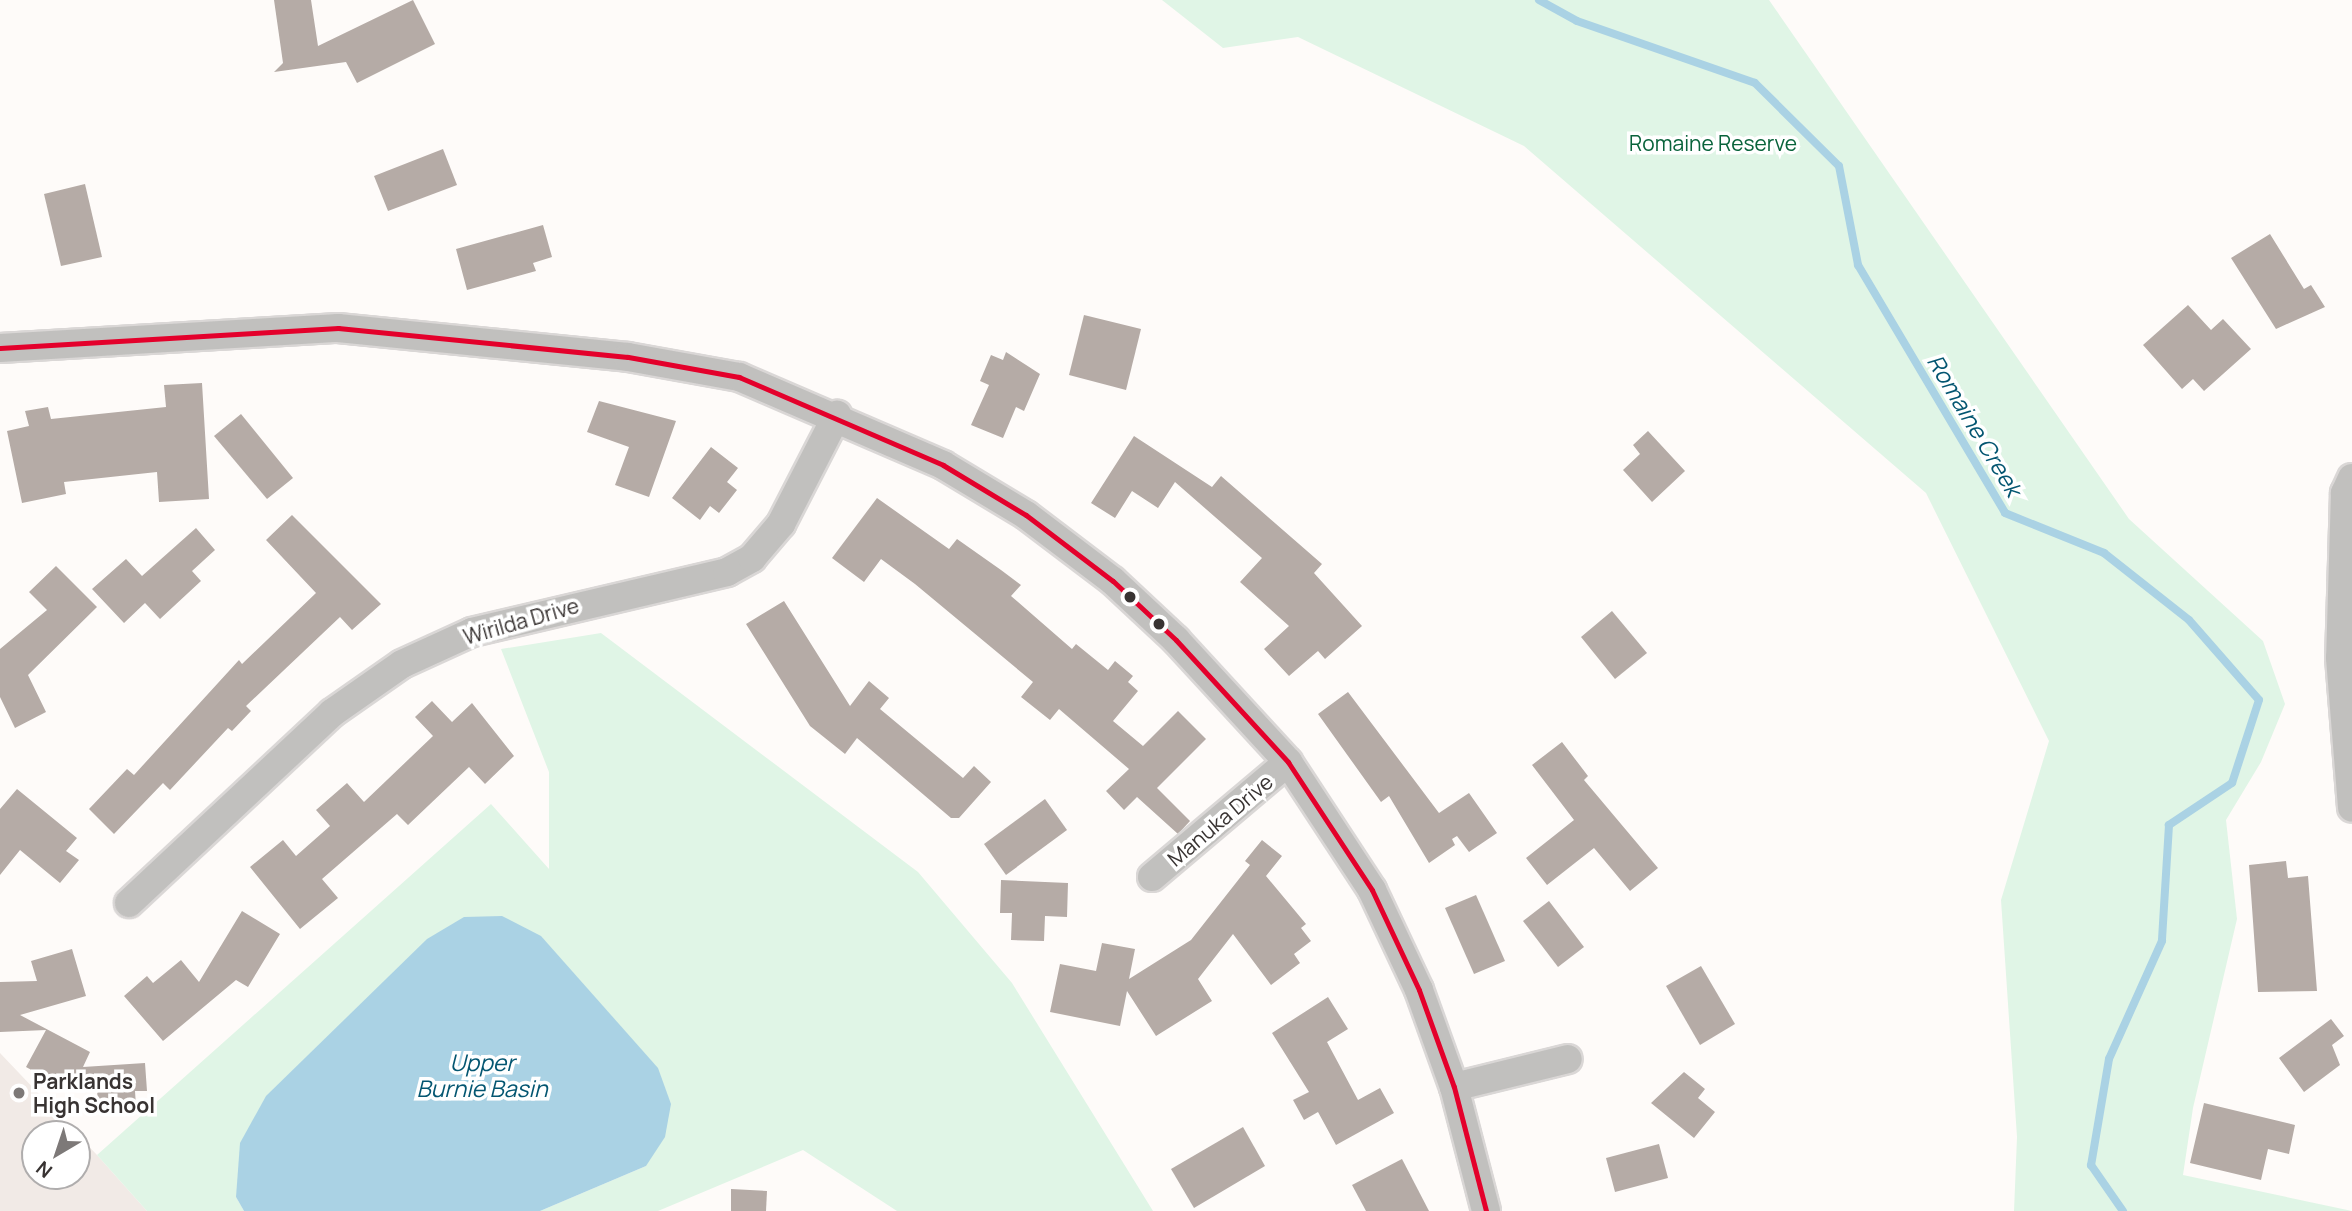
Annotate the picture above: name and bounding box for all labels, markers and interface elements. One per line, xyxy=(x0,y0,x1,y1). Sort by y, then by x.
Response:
park label: Romaine Reserve xyxy=(1629,130,1797,156)
water label: Romaine Creek xyxy=(1922,349,2028,501)
unlabelled marker xyxy=(1123,590,1137,604)
street label: Wirilda Drive xyxy=(460,592,582,650)
unlabelled marker xyxy=(1152,617,1166,631)
street label: Manuka Drive xyxy=(1162,769,1278,871)
water label: Upper Burnie Basin xyxy=(416,1048,548,1102)
place label: Parklands High School xyxy=(33,1068,155,1118)
marker: Parklands High School xyxy=(11,1085,27,1101)
north arrow xyxy=(21,1120,91,1190)
text: N xyxy=(31,1155,58,1184)

